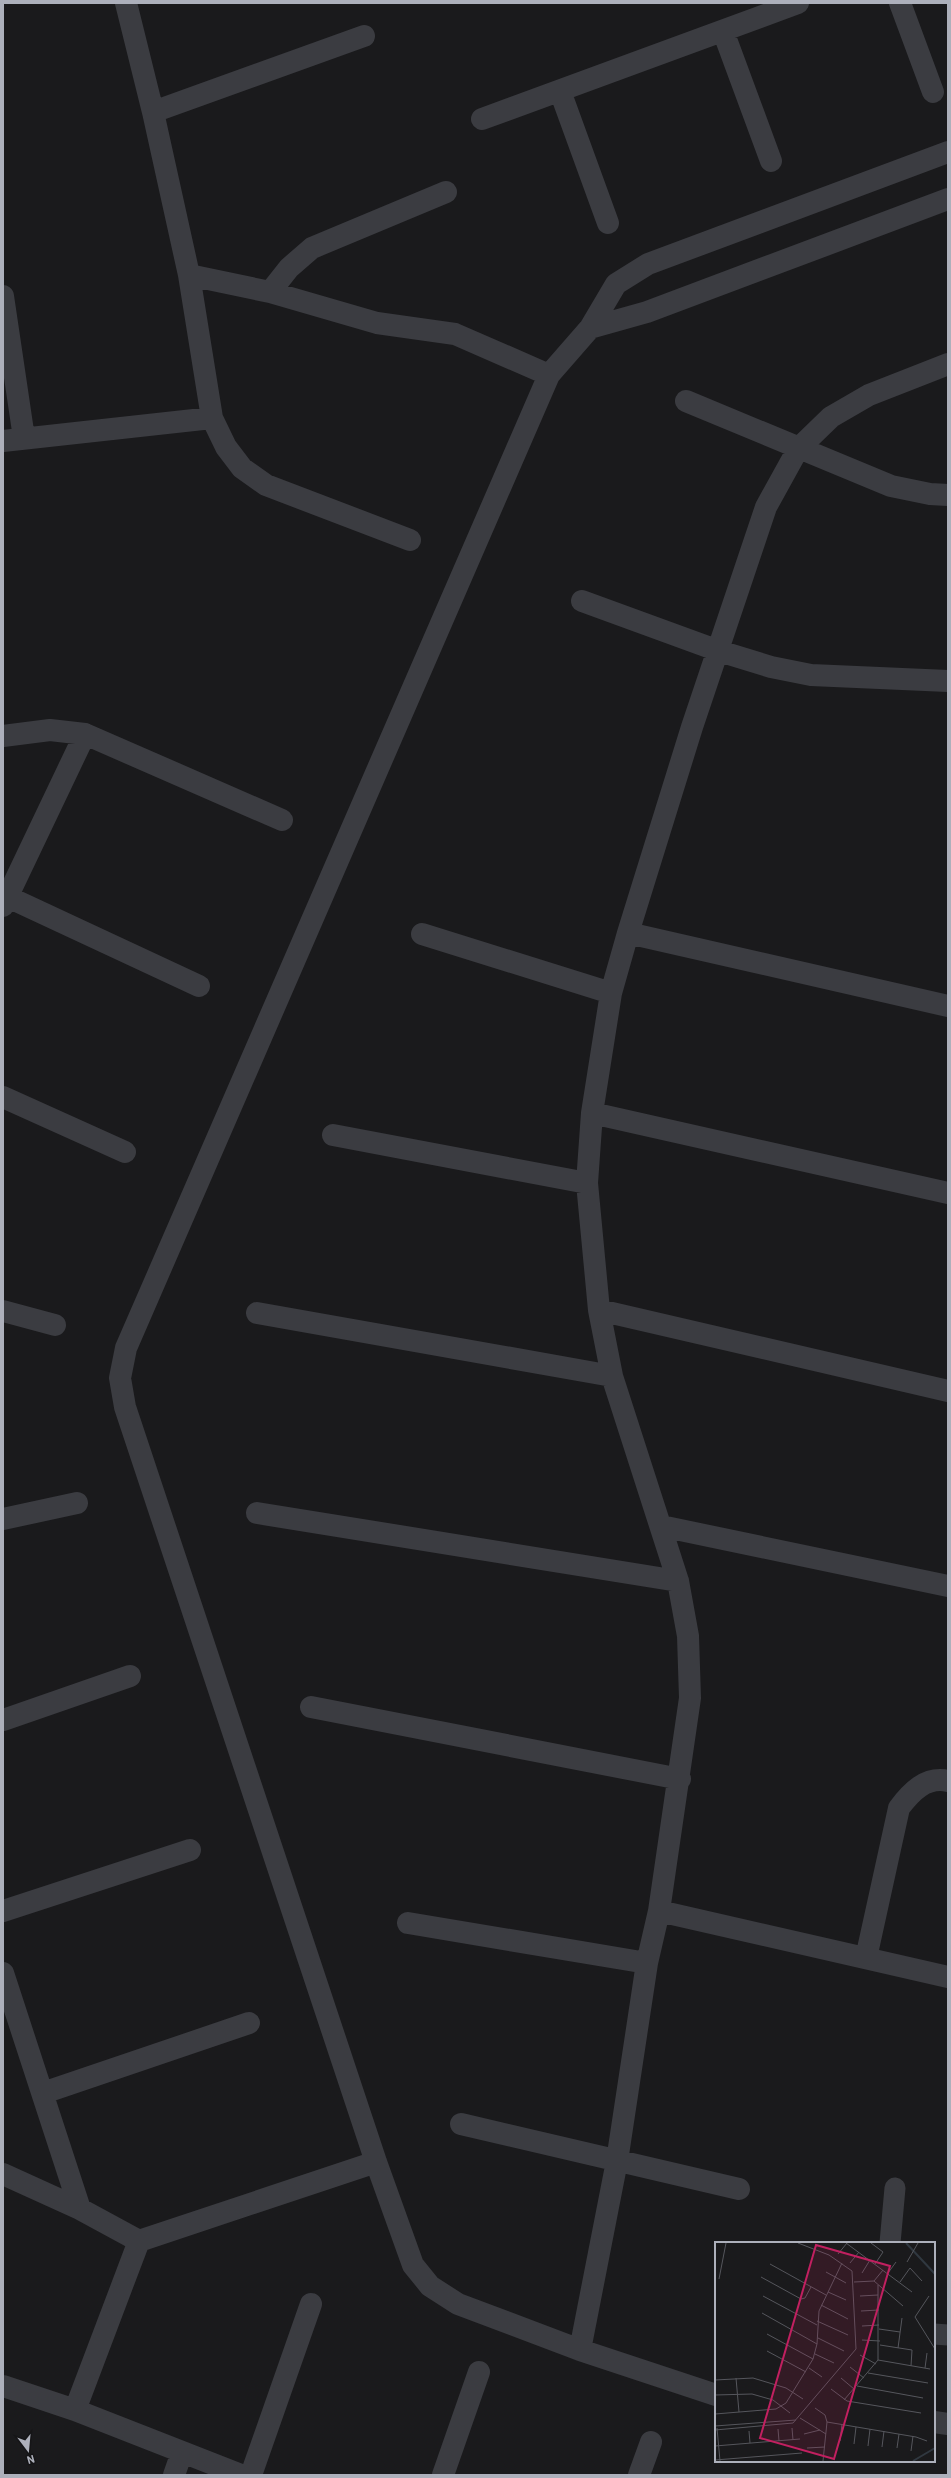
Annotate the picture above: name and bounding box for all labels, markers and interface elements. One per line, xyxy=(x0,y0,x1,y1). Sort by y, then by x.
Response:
inset map xyxy=(715,2242,935,2462)
north arrow xyxy=(8,2430,48,2470)
text: N xyxy=(26,2453,36,2467)

